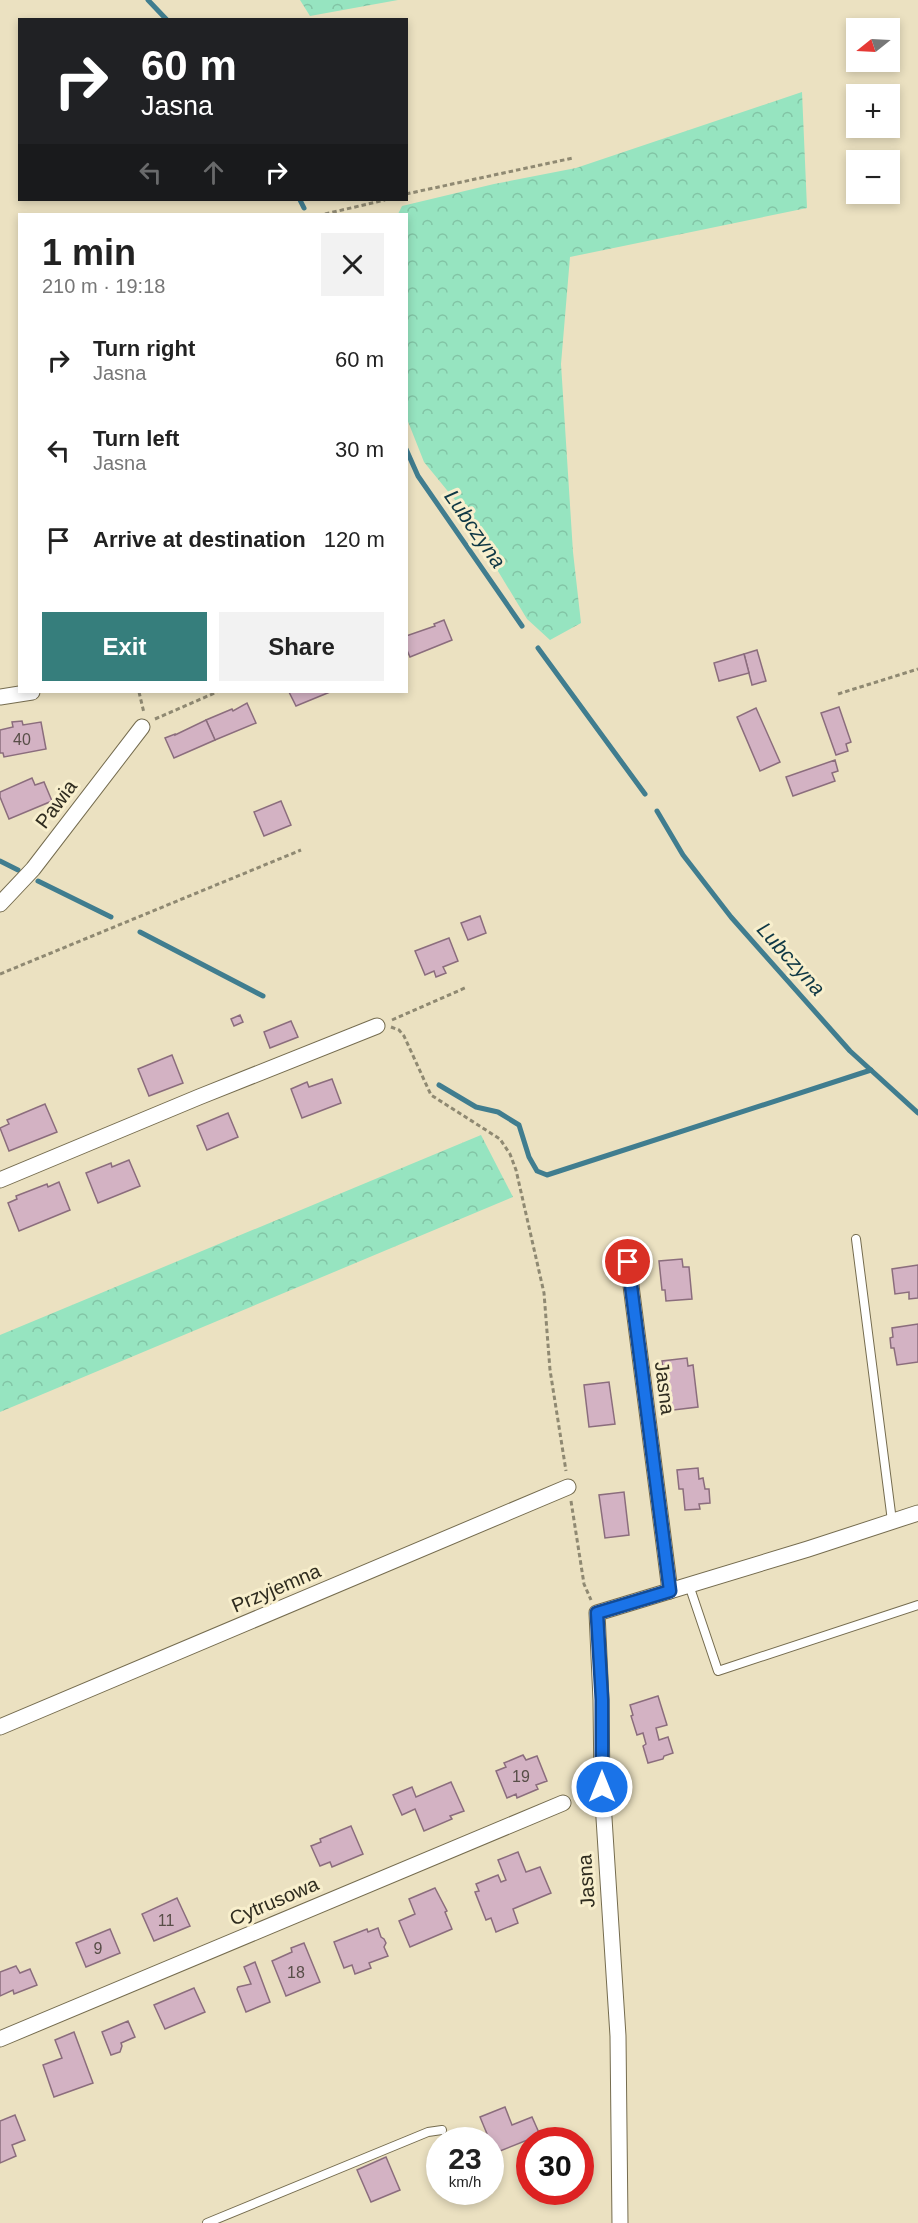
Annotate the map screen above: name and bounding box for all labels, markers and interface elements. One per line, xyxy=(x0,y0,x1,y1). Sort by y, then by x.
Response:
north arrow xyxy=(846,18,900,72)
map controls xyxy=(846,18,900,204)
icon: right xyxy=(42,42,120,120)
text: 60 m xyxy=(141,42,237,89)
button: + xyxy=(846,84,900,138)
text: Jasna xyxy=(141,91,213,121)
button: − xyxy=(846,150,900,204)
icon: left xyxy=(134,156,167,189)
icon: ahead xyxy=(197,156,230,189)
icon: right xyxy=(260,156,293,189)
text: 1 min xyxy=(42,232,136,273)
button: close xyxy=(321,233,384,296)
text: 210 m · 19:18 xyxy=(42,275,165,297)
text: Turn right xyxy=(93,336,195,361)
icon: right xyxy=(42,344,75,377)
text: 60 m xyxy=(335,347,384,372)
text: Jasna xyxy=(93,362,146,384)
text: Turn left xyxy=(93,426,179,451)
icon: left xyxy=(42,434,75,467)
text: 30 m xyxy=(335,437,384,462)
text: Jasna xyxy=(93,452,146,474)
water label: Lubczyna xyxy=(440,485,511,572)
icon: arrive xyxy=(42,524,75,557)
text: Arrive at destination xyxy=(93,527,306,552)
text: 120 m xyxy=(324,527,385,552)
button: Exit xyxy=(42,612,207,681)
button: Share xyxy=(219,612,384,681)
house number: 40 xyxy=(13,731,31,748)
street label: Pawia xyxy=(31,775,82,832)
water label: Lubczyna xyxy=(753,918,830,1000)
pin xyxy=(602,1236,653,1287)
icon: arrive xyxy=(611,1245,644,1278)
street label: Jasna xyxy=(651,1360,679,1417)
street label: Przyjemna xyxy=(228,1559,325,1617)
position arrow xyxy=(570,1755,634,1819)
house number: 19 xyxy=(512,1768,530,1785)
street label: Jasna xyxy=(573,1853,599,1908)
street label: Cytrusowa xyxy=(226,1872,323,1930)
house number: 11 xyxy=(158,1912,174,1929)
house number: 9 xyxy=(94,1940,103,1957)
house number: 18 xyxy=(287,1964,305,1981)
speed limit sign: 30 xyxy=(516,2127,594,2205)
text: 23 xyxy=(448,2142,482,2175)
text: km/h xyxy=(449,2173,481,2190)

